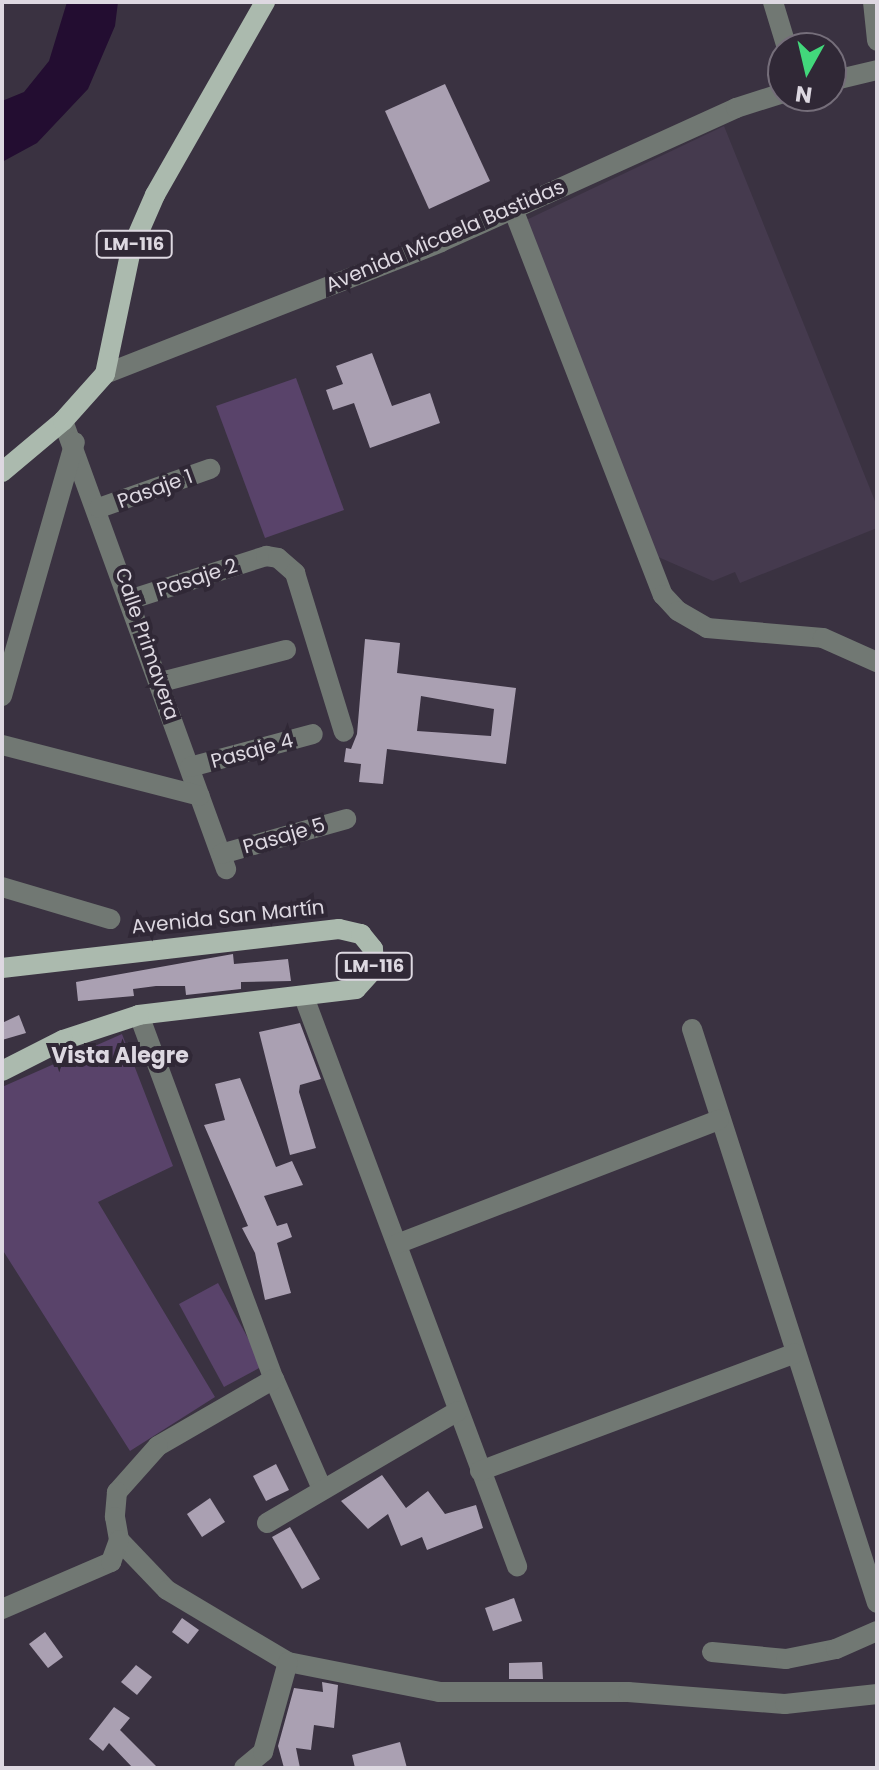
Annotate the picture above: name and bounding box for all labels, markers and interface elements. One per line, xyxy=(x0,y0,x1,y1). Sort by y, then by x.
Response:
north arrow xyxy=(767,32,847,112)
text: N xyxy=(794,78,814,111)
street label: Avenida Micaela Bastidas xyxy=(322,175,568,297)
road number: LM-116 xyxy=(94,230,174,258)
street label: Pasaje 1 xyxy=(114,464,196,514)
street label: Pasaje 2 xyxy=(154,554,240,602)
street label: Calle Primavera xyxy=(110,565,184,723)
street label: Pasaje 4 xyxy=(208,728,296,774)
street label: Pasaje 5 xyxy=(240,813,328,859)
street label: Avenida San Martín xyxy=(130,895,326,939)
road number: LM-116 xyxy=(334,952,414,980)
district label: Vista Alegre xyxy=(51,1043,189,1069)

